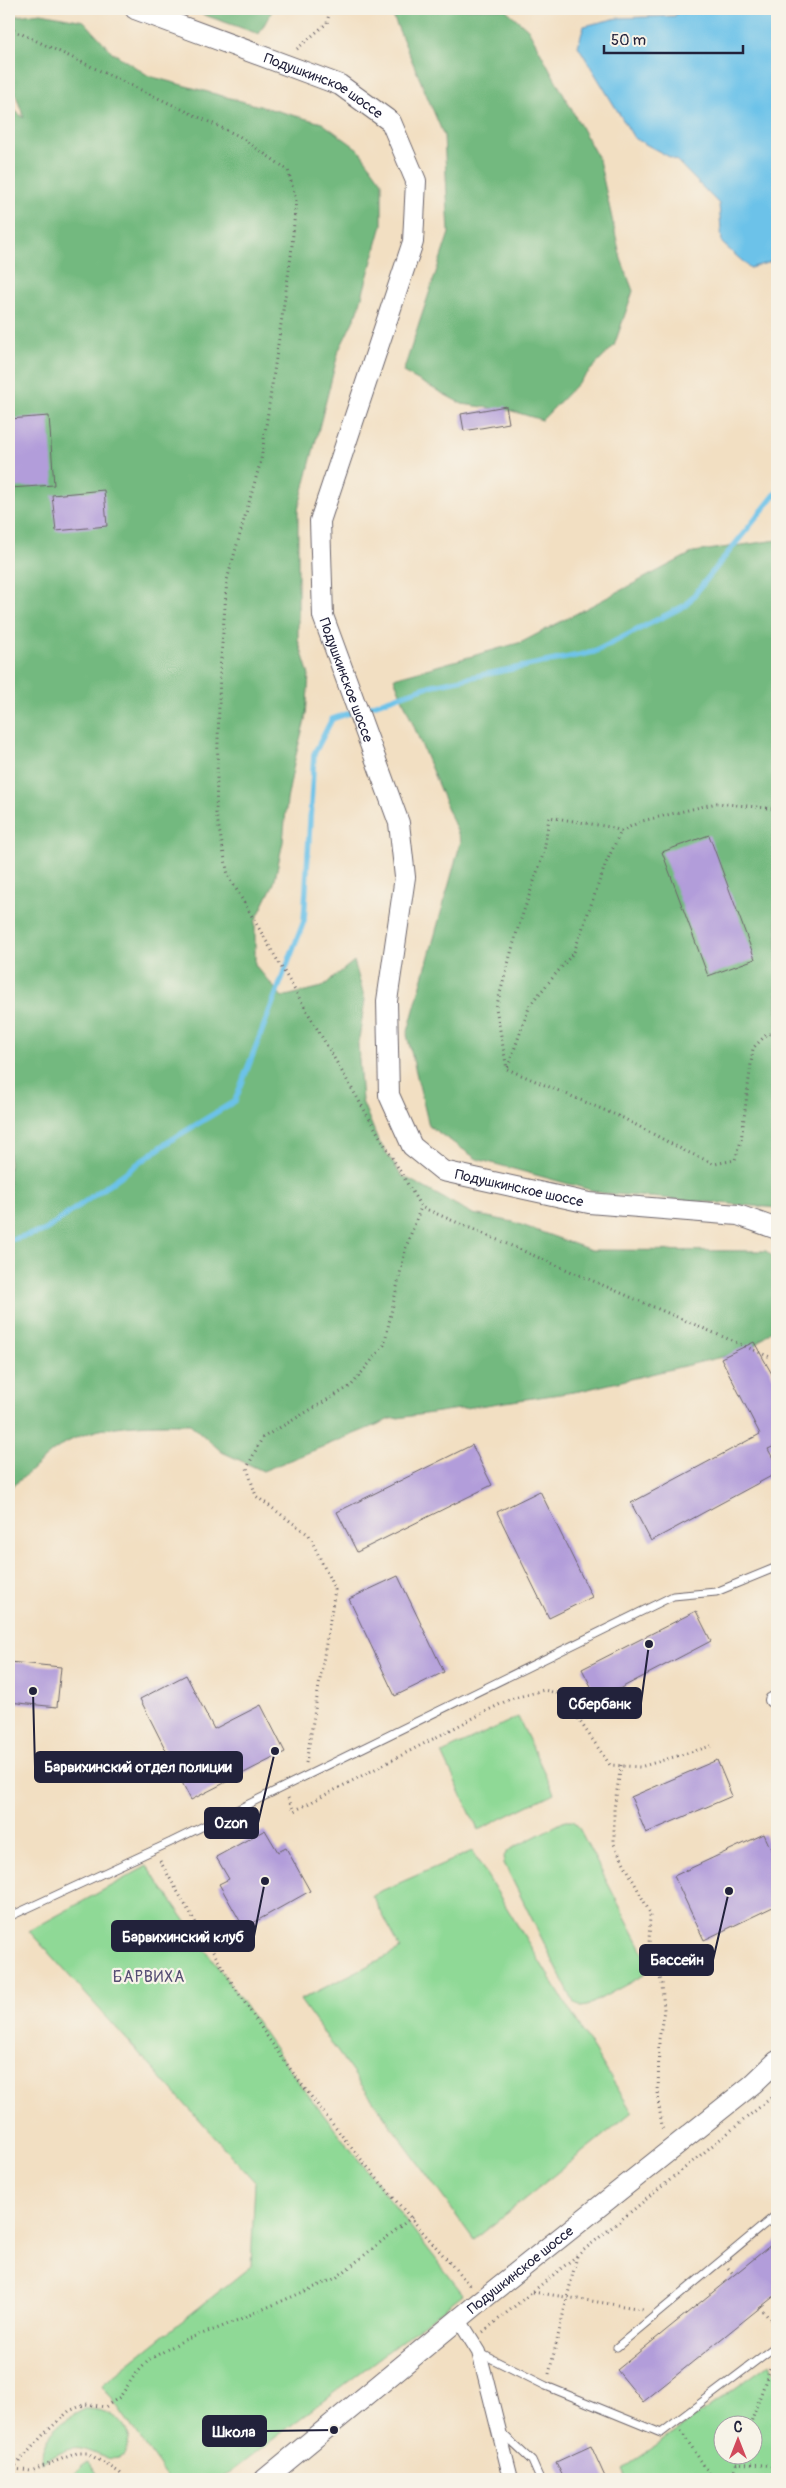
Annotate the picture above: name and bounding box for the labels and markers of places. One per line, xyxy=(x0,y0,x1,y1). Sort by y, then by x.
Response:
callout: Сбербанк xyxy=(558,1688,641,1718)
callout: Барвихинский отдел полиции xyxy=(35,1752,242,1782)
callout: Ozon xyxy=(205,1808,258,1838)
callout: Барвихинский клуб xyxy=(112,1921,254,1951)
callout: Бассейн xyxy=(640,1945,713,1975)
callout: Школа xyxy=(203,2416,266,2446)

